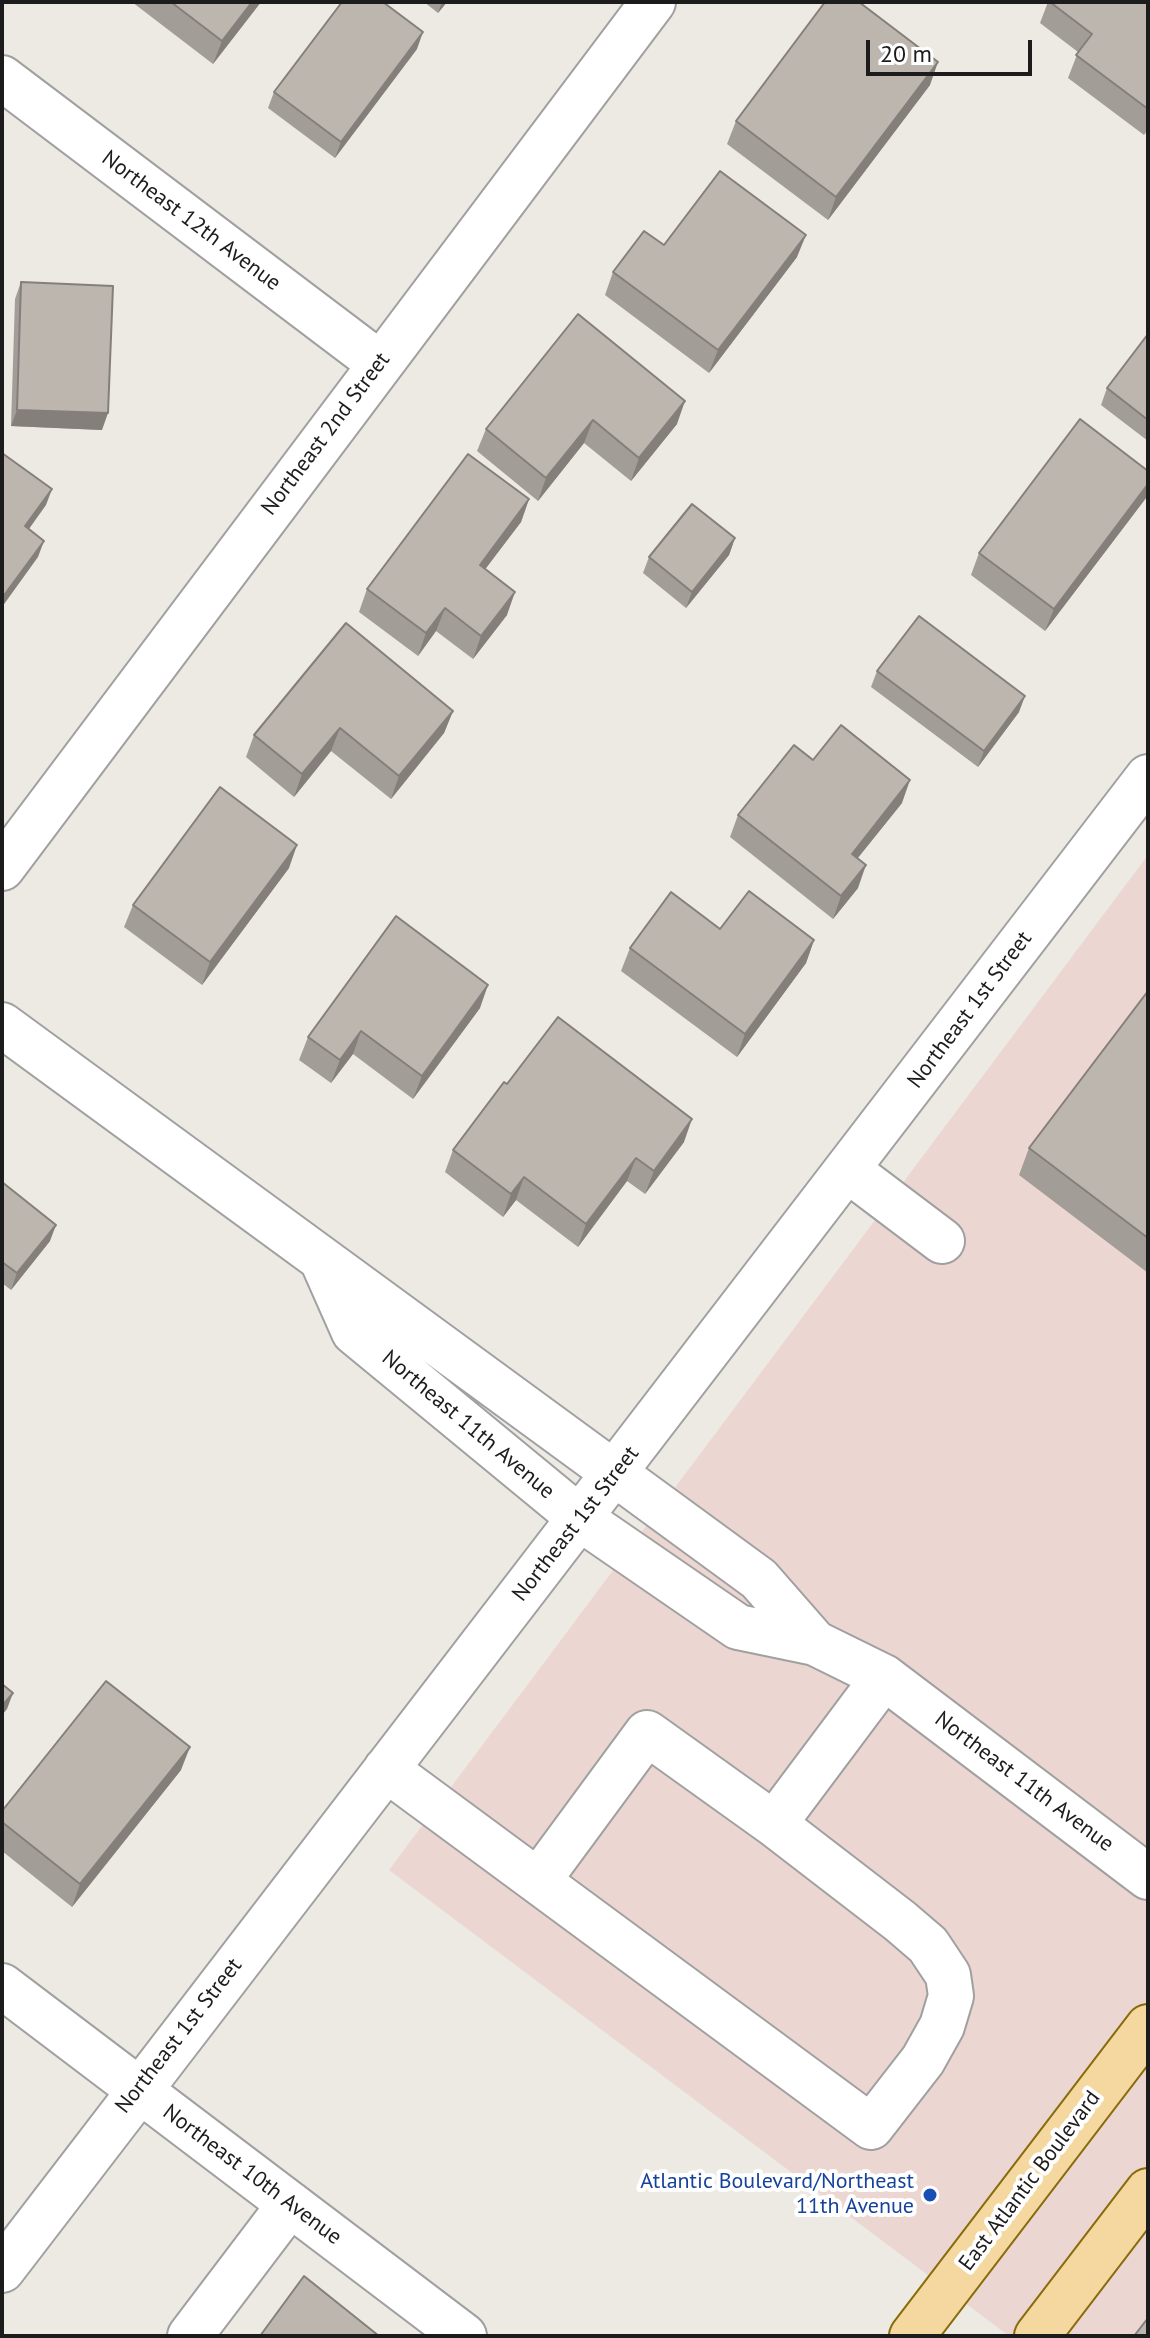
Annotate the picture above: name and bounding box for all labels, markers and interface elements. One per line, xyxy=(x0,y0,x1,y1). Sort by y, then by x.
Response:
scale bar xyxy=(870,24,1036,74)
text: 20 m xyxy=(880,38,932,69)
street label: Northeast 12th Avenue xyxy=(96,145,286,297)
street label: Northeast 2nd Street xyxy=(256,347,396,521)
street label: Northeast 1st Street xyxy=(902,926,1038,1094)
street label: Northeast 11th Avenue xyxy=(376,1345,560,1505)
street label: Northeast 1st Street xyxy=(507,1441,645,1607)
street label: Northeast 11th Avenue xyxy=(929,1706,1119,1858)
street label: Northeast 1st Street xyxy=(110,1953,248,2119)
street label: East Atlantic Boulevard xyxy=(954,2086,1106,2276)
street label: Northeast 10th Avenue xyxy=(157,2099,347,2251)
place label: Atlantic Boulevard/Northeast 11th Avenue xyxy=(640,2169,914,2220)
marker: Atlantic Boulevard/Northeast 11th Avenue xyxy=(921,2186,939,2204)

